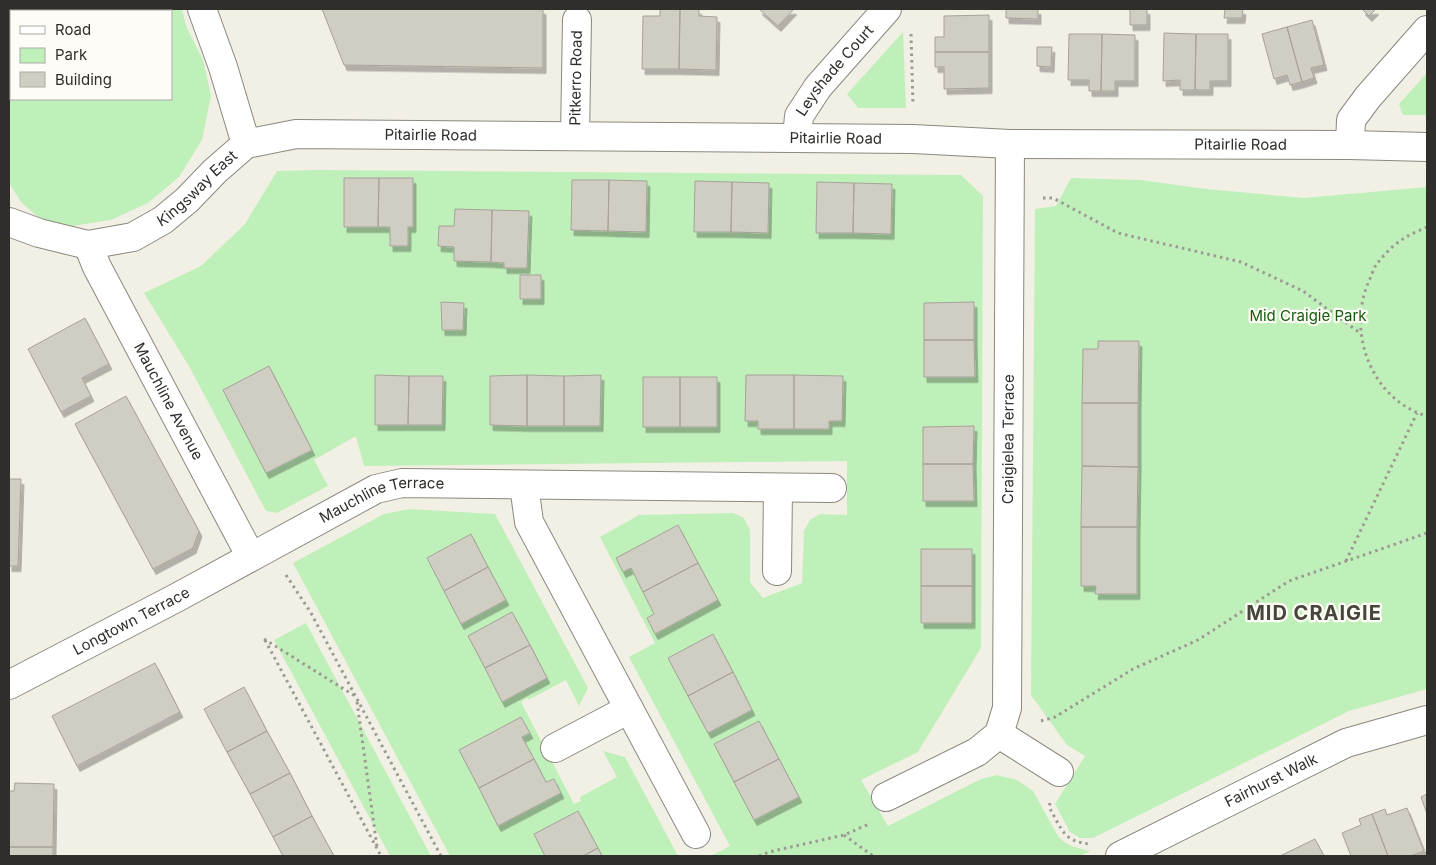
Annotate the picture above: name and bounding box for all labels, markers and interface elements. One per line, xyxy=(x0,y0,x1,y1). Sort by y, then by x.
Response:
legend xyxy=(10,10,172,100)
text: Road xyxy=(55,20,91,39)
street label: Leyshade Court xyxy=(792,21,877,120)
street label: Pitkerro Road xyxy=(565,30,586,126)
text: Park xyxy=(55,45,88,64)
text: Building xyxy=(55,70,112,89)
street label: Pitairlie Road xyxy=(384,125,477,144)
street label: Pitairlie Road xyxy=(789,128,882,148)
street label: Pitairlie Road xyxy=(1194,135,1287,154)
street label: Kingsway East xyxy=(153,146,241,230)
park label: Mid Craigie Park xyxy=(1249,306,1367,325)
street label: Mauchline Avenue xyxy=(130,339,208,463)
street label: Craigielea Terrace xyxy=(998,374,1018,504)
street label: Mauchline Terrace xyxy=(316,473,444,527)
street label: Longtown Terrace xyxy=(70,582,193,659)
district label: MID CRAIGIE xyxy=(1246,601,1382,625)
street label: Fairhurst Walk xyxy=(1221,748,1321,811)

